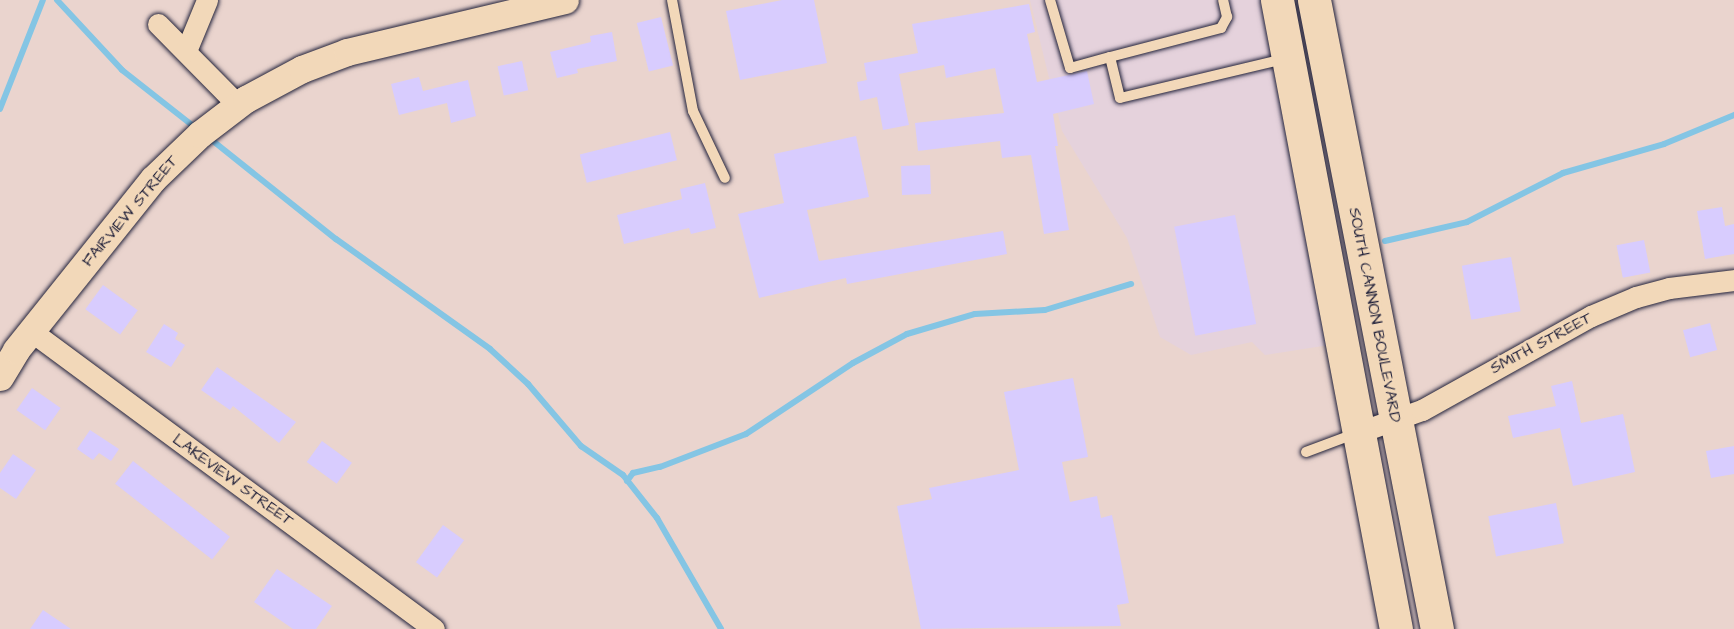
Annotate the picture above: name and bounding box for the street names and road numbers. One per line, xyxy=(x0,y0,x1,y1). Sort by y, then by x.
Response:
street label: FAIRVIEW STREET xyxy=(78,152,182,270)
street label: SOUTH CANNON BOULEVARD xyxy=(1345,206,1405,424)
street label: SMITH STREET xyxy=(1487,308,1595,378)
street label: LAKEVIEW STREET xyxy=(169,430,297,530)

